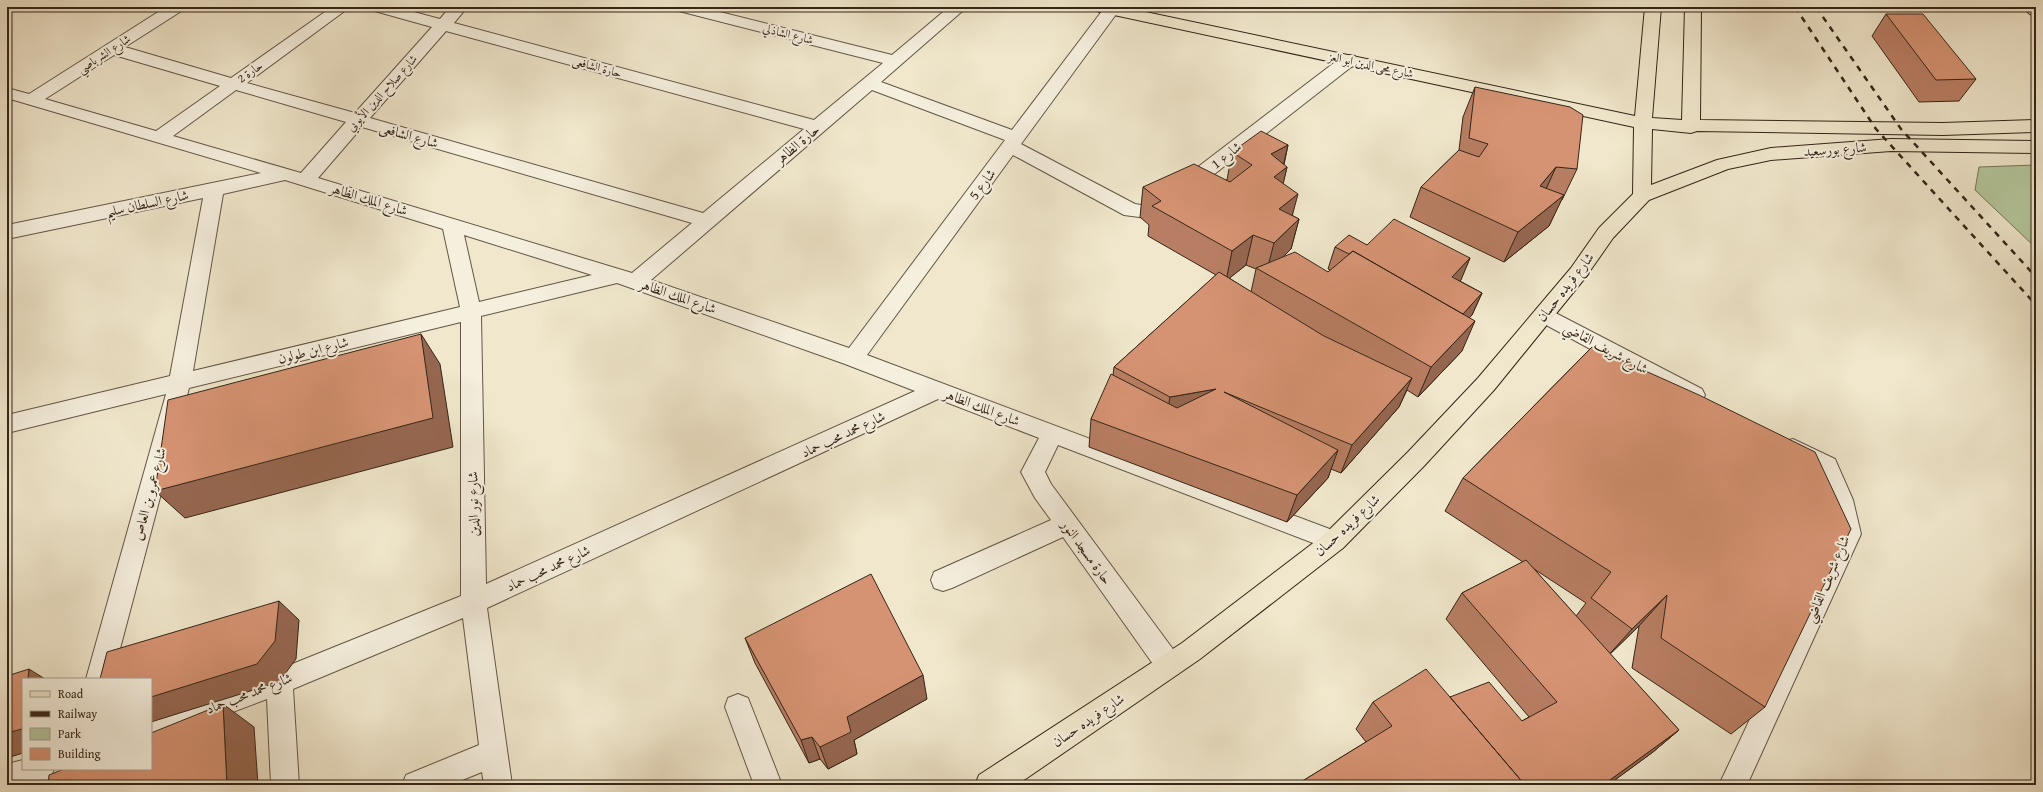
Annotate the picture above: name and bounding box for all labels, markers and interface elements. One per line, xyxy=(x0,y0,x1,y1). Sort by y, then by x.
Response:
street label: شارع الشاذلي xyxy=(760,19,815,51)
street label: شارع الشرباصي xyxy=(74,30,136,80)
street label: شارع محى الدين ابو العز xyxy=(1324,47,1415,85)
street label: شارع صلاح الدين الأيوبي xyxy=(342,50,423,137)
street label: حارة الشافعى xyxy=(570,52,624,82)
street label: حارة 2 xyxy=(234,57,266,86)
street label: شارع الشافعى xyxy=(377,117,441,155)
street label: حارة الظاهر xyxy=(769,119,824,170)
street label: شارع 1 xyxy=(1206,137,1247,175)
street label: شارع بورسعيد xyxy=(1803,137,1868,163)
street label: شارع 5 xyxy=(964,164,1002,205)
street label: شارع الملك الظاهر xyxy=(325,177,410,222)
street label: شارع السلطان سليم xyxy=(104,184,191,225)
street label: شارع فريده حسان xyxy=(1532,248,1600,327)
street label: شارع الملك الظاهر xyxy=(634,273,719,320)
street label: شارع شريف القاضي xyxy=(1558,317,1652,382)
street label: شارع ابن طولون xyxy=(276,332,351,370)
street label: شارع الملك الظاهر xyxy=(938,383,1023,433)
street label: شارع محمد محب حماد xyxy=(798,406,889,464)
street label: شارع عمرو بن العاص xyxy=(127,445,173,543)
street label: شارع نور الدين xyxy=(462,471,486,537)
street label: شارع فريده حسان xyxy=(1310,489,1386,562)
street label: حارة مسجد النور xyxy=(1056,514,1117,588)
street label: شارع شريف القاضي xyxy=(1800,532,1858,627)
street label: شارع محمد محب حماد xyxy=(503,540,594,598)
street label: شارع محمد محب حماد xyxy=(203,667,296,720)
legend xyxy=(22,678,152,770)
text: Road xyxy=(58,685,84,702)
street label: شارع فريده حسان xyxy=(1048,688,1129,753)
text: Railway xyxy=(58,705,97,722)
text: Park xyxy=(58,725,82,742)
text: Building xyxy=(58,745,101,762)

